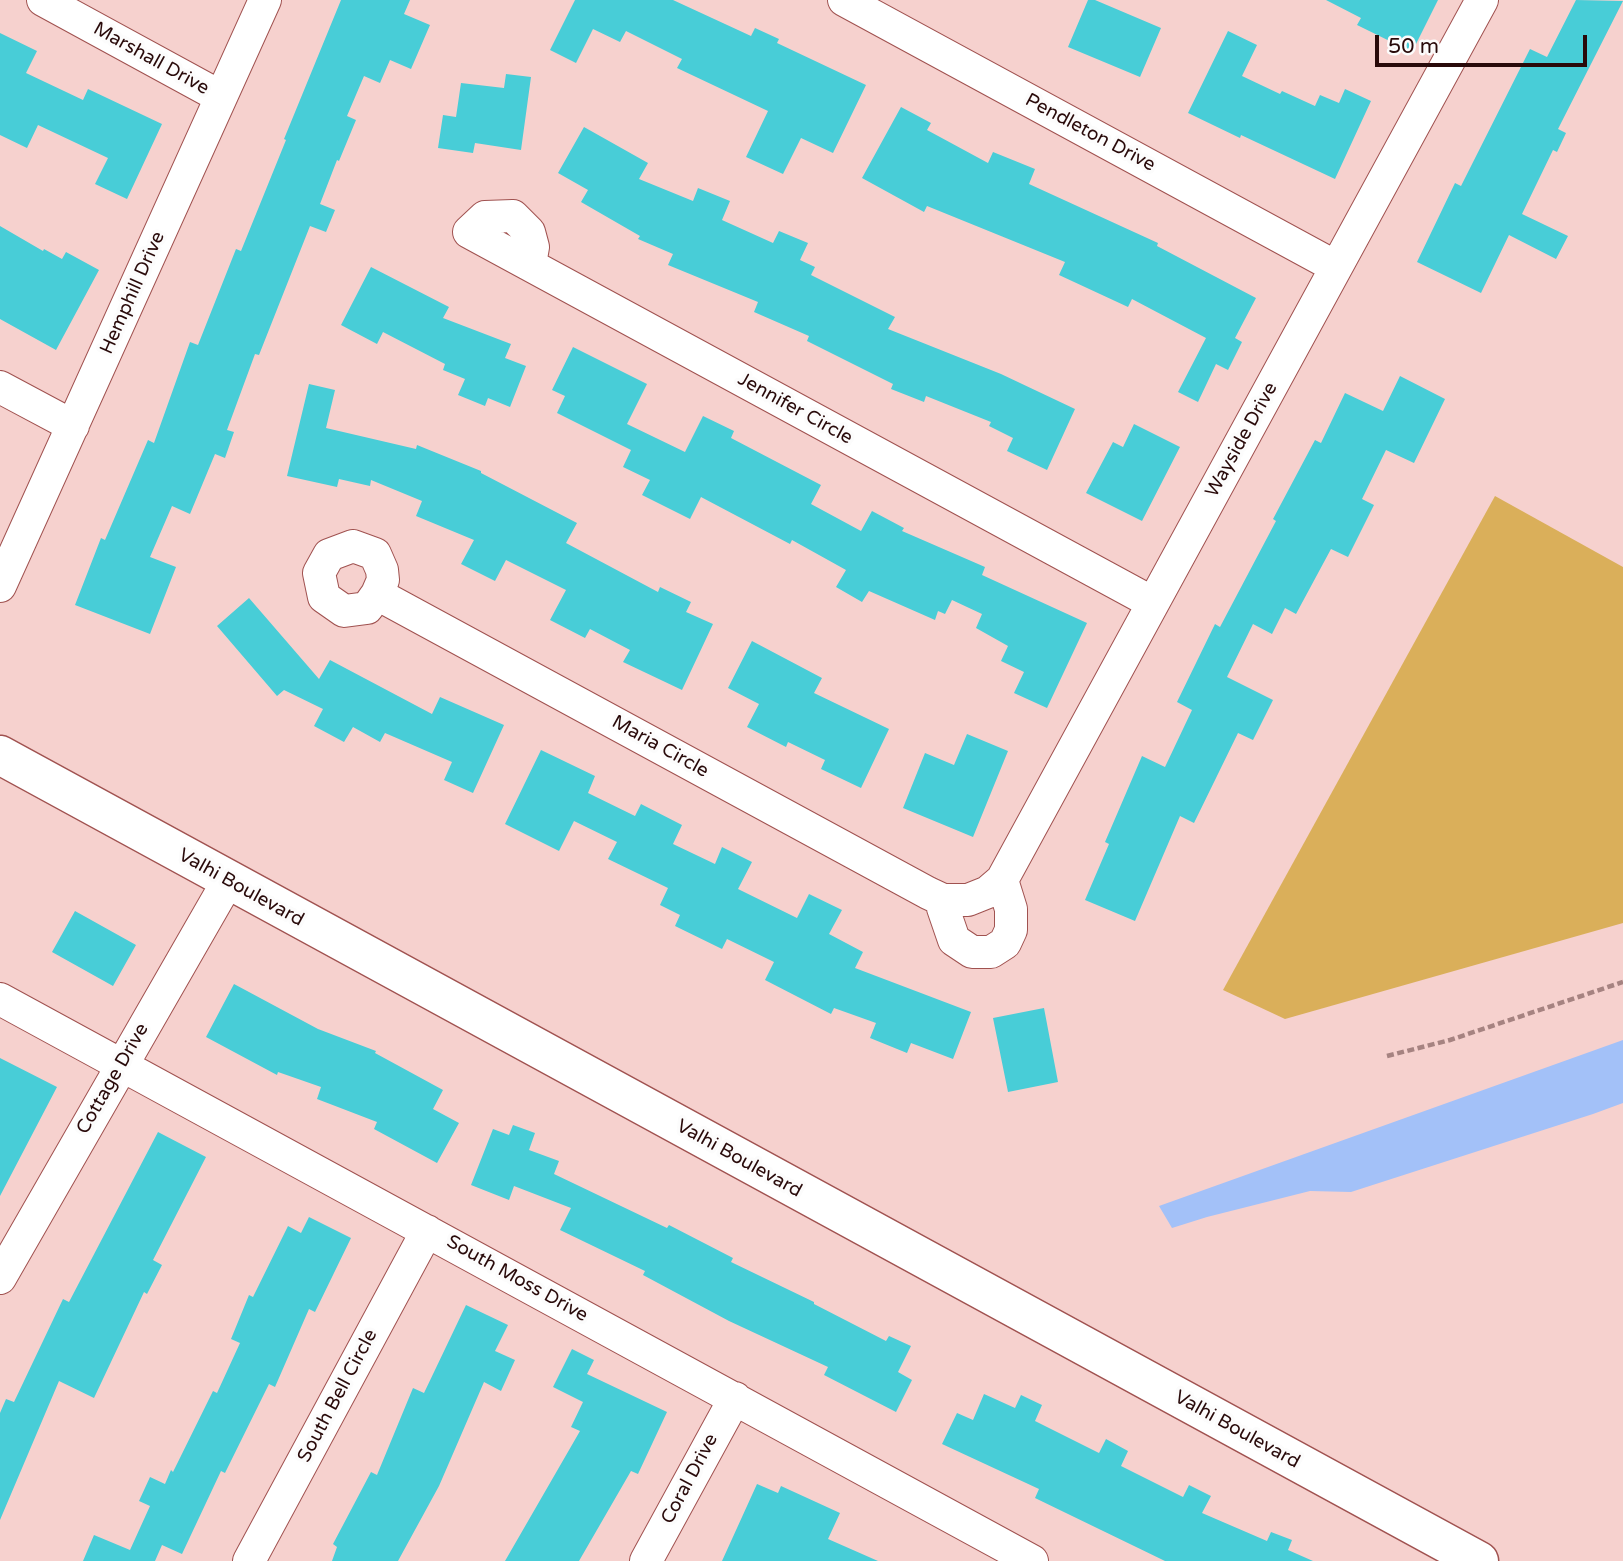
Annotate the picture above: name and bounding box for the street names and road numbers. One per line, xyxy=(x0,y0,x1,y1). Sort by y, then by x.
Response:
street label: Marshall Drive xyxy=(89,18,213,100)
street label: Pendleton Drive xyxy=(1021,89,1159,177)
street label: Hemphill Drive xyxy=(96,228,170,358)
street label: Jennifer Circle xyxy=(734,368,856,450)
street label: Wayside Drive xyxy=(1201,379,1283,501)
street label: Maria Circle xyxy=(608,711,712,783)
street label: Valhi Boulevard xyxy=(174,844,308,932)
street label: Cottage Drive xyxy=(72,1020,154,1138)
street label: Valhi Boulevard xyxy=(672,1115,806,1203)
street label: South Moss Drive xyxy=(442,1231,592,1327)
street label: South Bell Circle xyxy=(293,1326,383,1466)
street label: Valhi Boulevard xyxy=(1170,1386,1304,1474)
street label: Coral Drive xyxy=(657,1430,723,1528)

